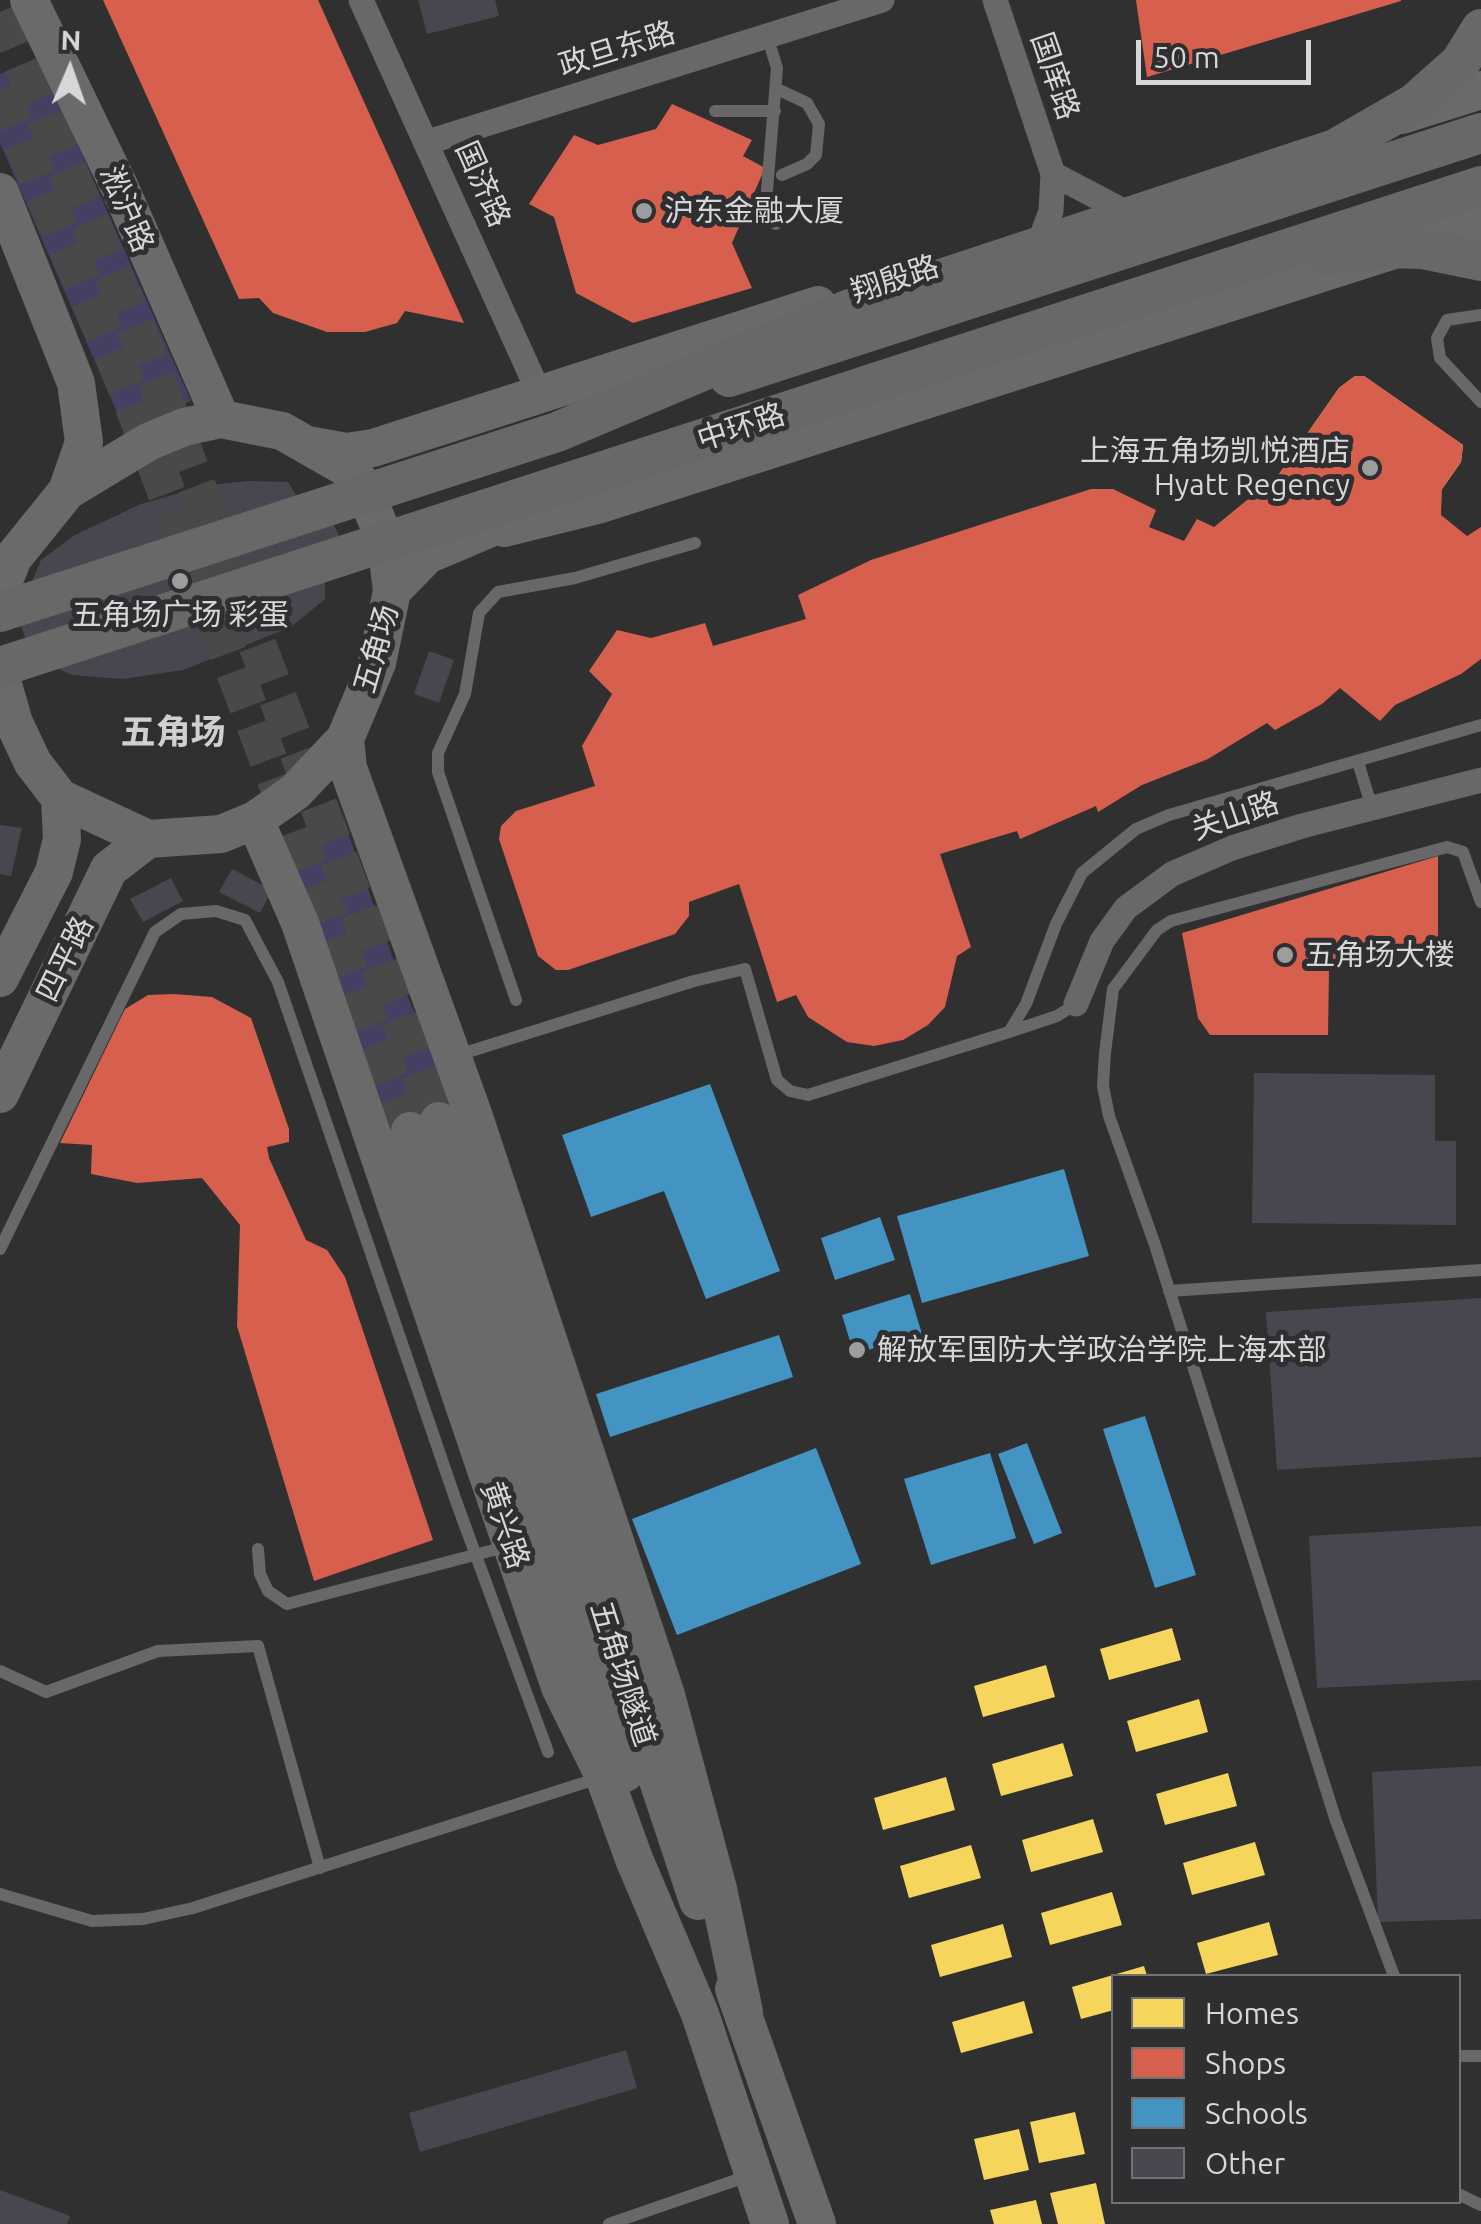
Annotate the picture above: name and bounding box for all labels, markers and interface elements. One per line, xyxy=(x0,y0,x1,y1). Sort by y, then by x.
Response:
street label: 政旦东路 xyxy=(554,14,680,84)
north arrow xyxy=(20,20,120,120)
scale bar xyxy=(1141,20,1316,82)
text: N xyxy=(60,24,82,55)
street label: 国庠路 xyxy=(1023,28,1087,124)
text: 50 m xyxy=(1153,40,1220,74)
street label: 国济路 xyxy=(448,136,518,232)
street label: 淞沪路 xyxy=(93,161,161,257)
place label: 沪东金融大厦 xyxy=(664,193,844,229)
marker: 沪东金融大厦 xyxy=(633,200,655,222)
street label: 翔殷路 xyxy=(847,248,943,310)
street label: 中环路 xyxy=(693,396,789,458)
place label: 上海五角场凯悦酒店 Hyatt Regency xyxy=(1080,433,1350,504)
marker: 上海五角场凯悦酒店 Hyatt Regency xyxy=(1359,457,1381,479)
marker: 五角场广场 彩蛋 xyxy=(169,570,191,592)
place label: 五角场广场 彩蛋 xyxy=(72,597,288,633)
street label: 五角场 xyxy=(346,601,406,697)
district label: 五角场 xyxy=(121,711,225,753)
street label: 关山路 xyxy=(1187,784,1283,848)
street label: 四平路 xyxy=(29,911,101,1007)
place label: 五角场大楼 xyxy=(1305,937,1455,973)
marker: 五角场大楼 xyxy=(1274,944,1296,966)
place label: 解放军国防大学政治学院上海本部 xyxy=(877,1332,1327,1368)
marker: 解放军国防大学政治学院上海本部 xyxy=(846,1339,868,1361)
street label: 黄兴路 xyxy=(473,1477,537,1573)
street label: 五角场隧道 xyxy=(583,1597,663,1751)
legend xyxy=(1111,1974,1461,2204)
text: Homes xyxy=(1205,1996,1299,2030)
text: Shops xyxy=(1205,2046,1286,2080)
text: Schools xyxy=(1205,2096,1308,2130)
text: Other xyxy=(1205,2146,1285,2180)

